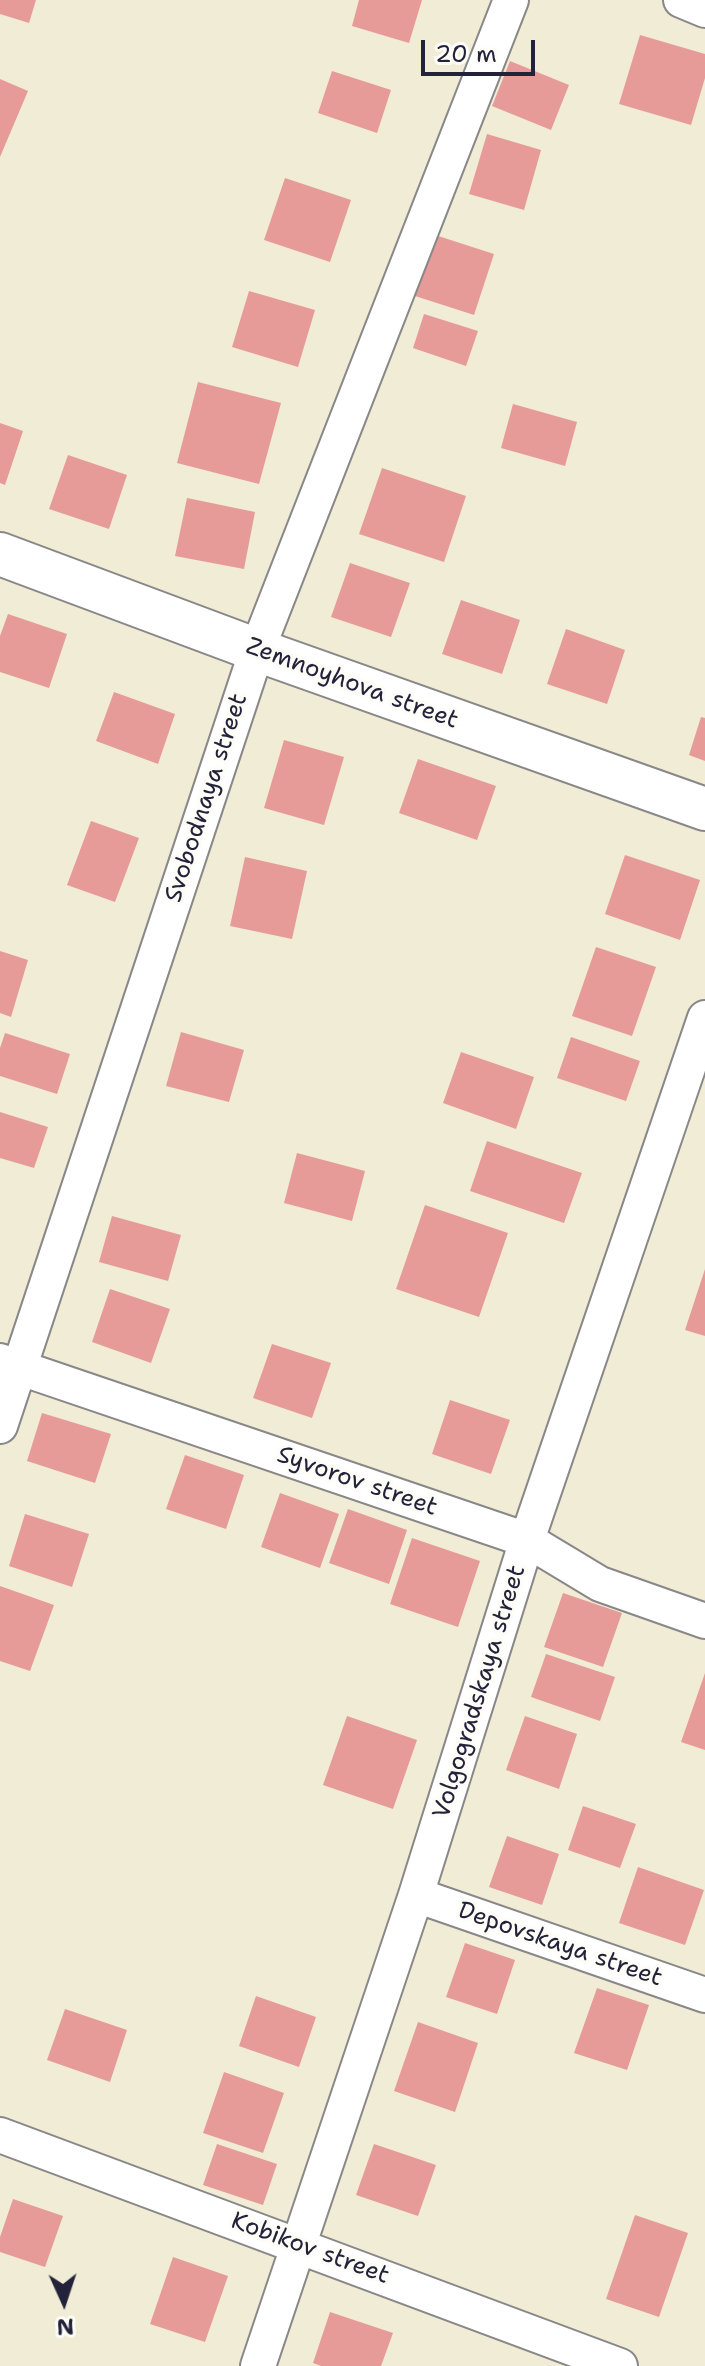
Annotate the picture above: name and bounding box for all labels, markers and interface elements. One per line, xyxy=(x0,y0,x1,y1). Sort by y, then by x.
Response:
scale bar xyxy=(425,24,539,74)
text: 20 m xyxy=(435,38,497,70)
street label: Zemnoyhova street xyxy=(242,632,462,736)
street label: Svobodnaya street xyxy=(160,690,254,906)
street label: Syvorov street xyxy=(273,1441,441,1523)
street label: Volgogradskaya street xyxy=(428,1562,532,1822)
street label: Depovskaya street xyxy=(454,1897,666,1993)
street label: Kobikov street xyxy=(227,2207,393,2291)
north arrow xyxy=(24,2262,104,2342)
text: N xyxy=(56,2312,75,2341)

